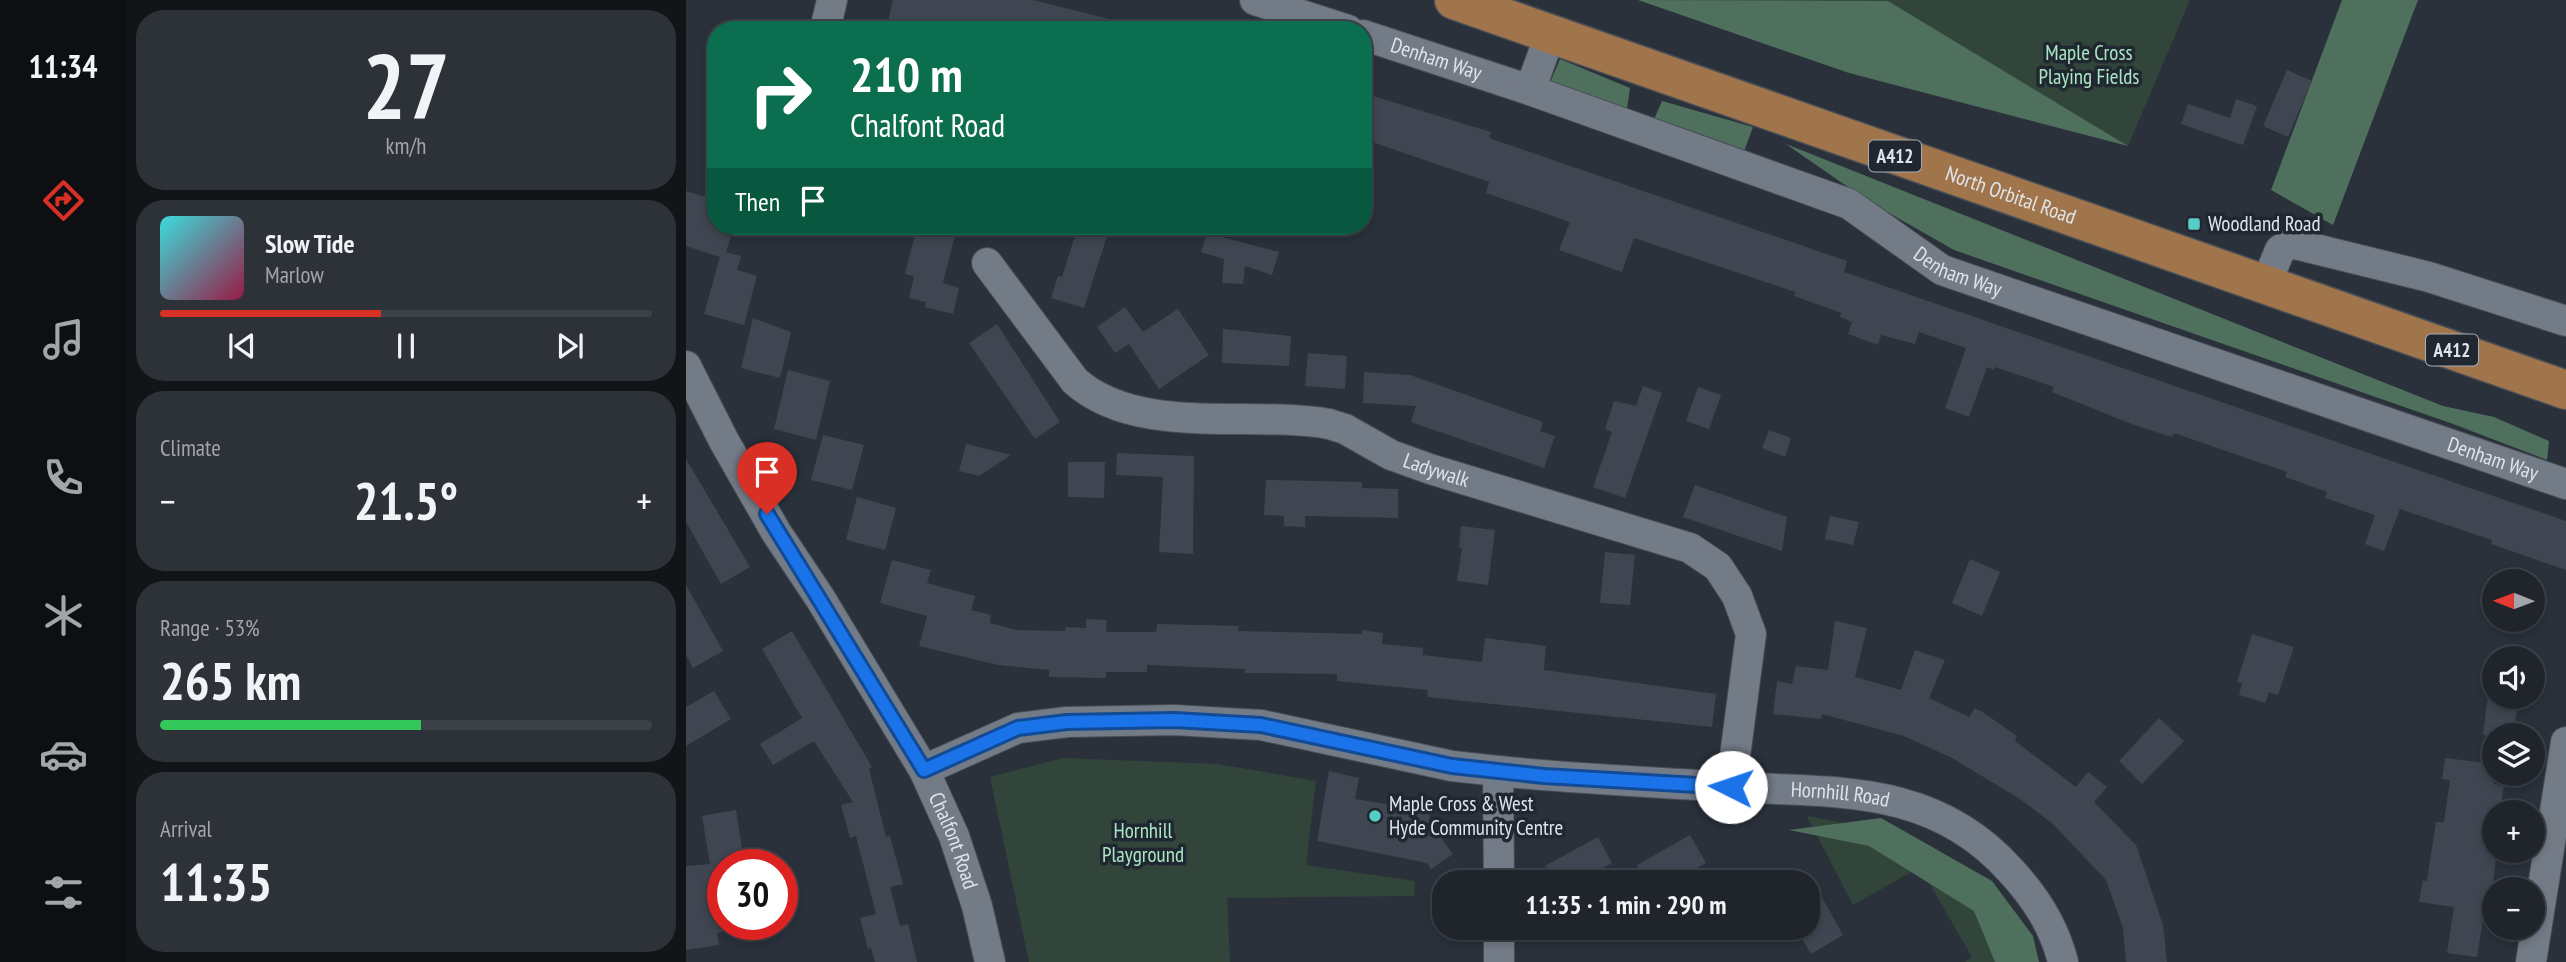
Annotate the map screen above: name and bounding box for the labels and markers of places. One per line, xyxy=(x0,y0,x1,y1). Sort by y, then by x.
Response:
place label: Woodland Road xyxy=(2208,210,2320,237)
marker: Woodland Road xyxy=(2186,216,2202,232)
pin xyxy=(737,442,797,514)
place label: Maple Cross & West Hyde Community Centre xyxy=(1389,790,1563,841)
marker: Maple Cross & West Hyde Community Centre xyxy=(1367,808,1383,824)

